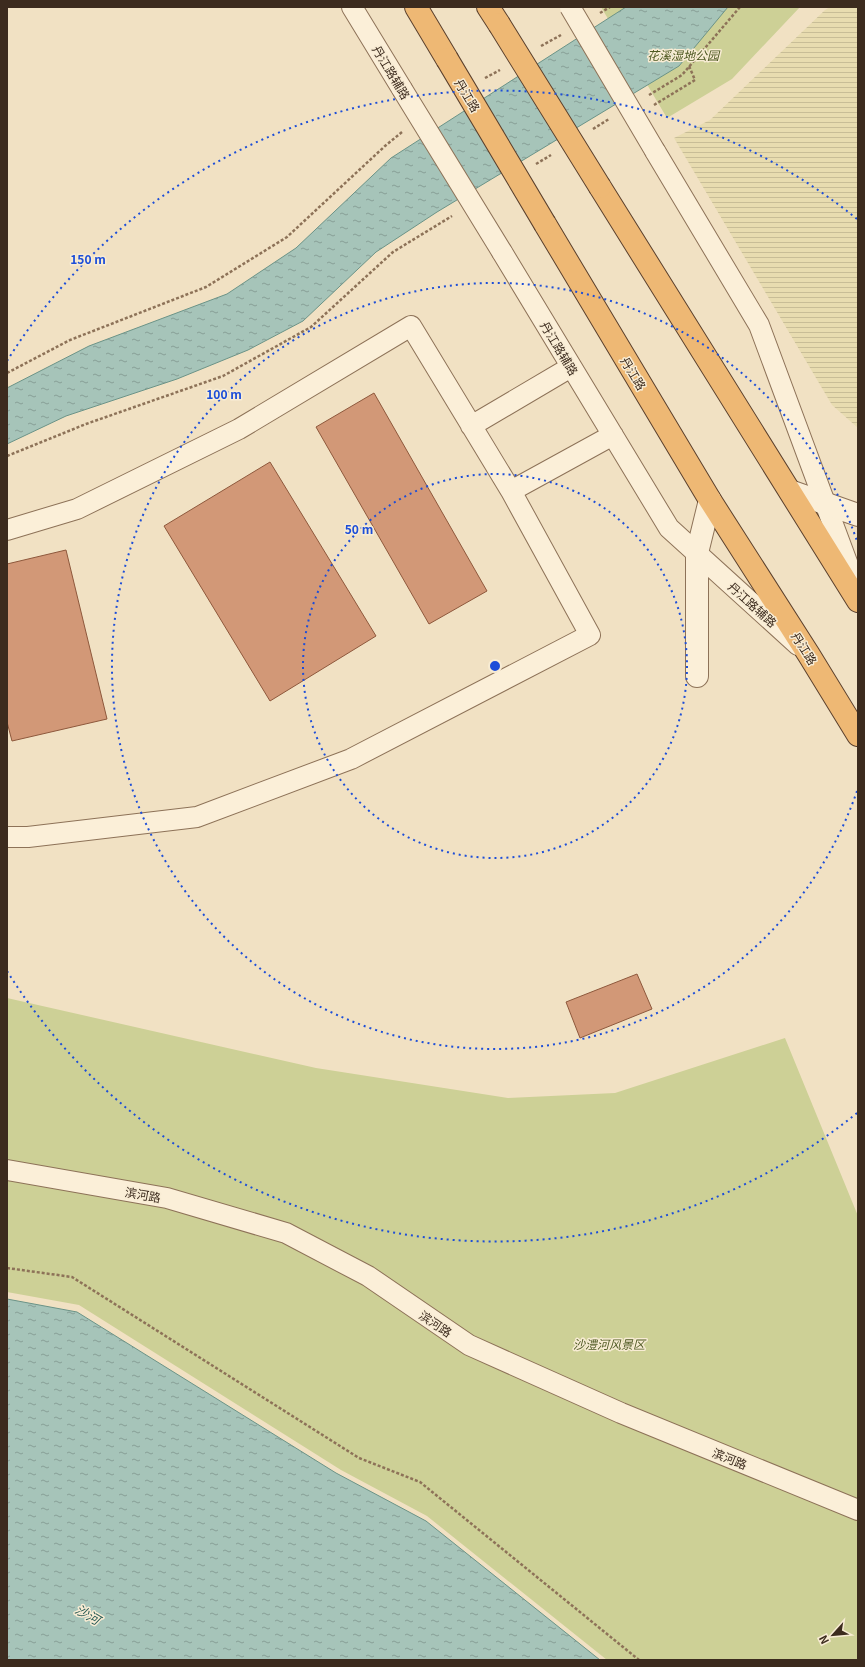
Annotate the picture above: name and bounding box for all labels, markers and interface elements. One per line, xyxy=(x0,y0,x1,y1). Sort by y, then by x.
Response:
street label: 丹江路辅路 xyxy=(369,42,415,102)
park label: 花溪湿地公园 xyxy=(647,46,721,63)
street label: 丹江路 xyxy=(451,75,485,115)
text: 150 m xyxy=(70,250,106,267)
street label: 丹江路辅路 xyxy=(537,318,583,378)
street label: 丹江路 xyxy=(617,353,651,393)
text: 100 m xyxy=(206,385,242,402)
text: 50 m xyxy=(345,520,373,537)
street label: 丹江路辅路 xyxy=(725,578,781,630)
street label: 丹江路 xyxy=(788,628,822,668)
centre of rings xyxy=(488,659,502,673)
street label: 滨河路 xyxy=(124,1183,162,1205)
street label: 滨河路 xyxy=(416,1306,456,1340)
park label: 沙澧河风景区 xyxy=(573,1335,647,1352)
street label: 滨河路 xyxy=(710,1443,750,1473)
water label: 沙河 xyxy=(72,1599,107,1630)
north arrow xyxy=(813,1615,853,1655)
text: N xyxy=(814,1633,832,1647)

